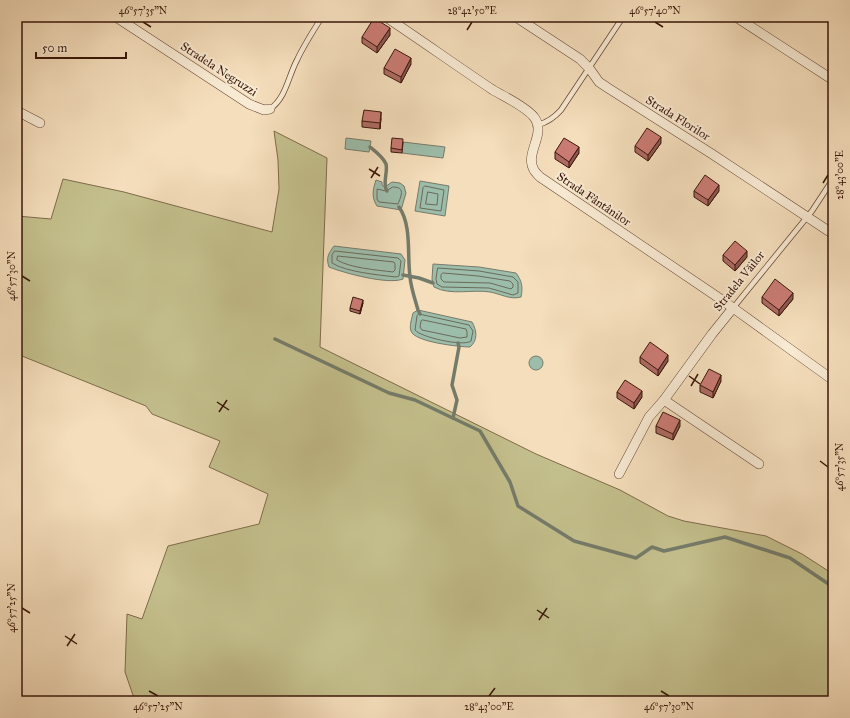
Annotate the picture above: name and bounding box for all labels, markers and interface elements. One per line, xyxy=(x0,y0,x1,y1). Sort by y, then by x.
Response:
text: 46°57'35"N xyxy=(119,5,168,17)
text: 28°42'50"E xyxy=(447,5,497,17)
text: 46°57'40"N xyxy=(629,5,681,17)
scale bar xyxy=(36,34,126,60)
street label: Stradela Negruzzi xyxy=(177,39,261,100)
text: 50 m xyxy=(42,41,67,55)
street label: Strada Florilor xyxy=(643,93,713,144)
text: 28°43'00"E xyxy=(834,150,846,200)
street label: Strada Fântânilor xyxy=(554,169,634,229)
street label: Stradela Văilor xyxy=(711,248,768,314)
text: 46°57'30"N xyxy=(6,251,18,301)
text: 46°57'35"N xyxy=(834,442,846,491)
text: 46°57'25"N xyxy=(6,583,18,633)
text: 46°57'25"N xyxy=(133,701,183,713)
text: 28°43'00"E xyxy=(464,701,514,713)
text: 46°57'30"N xyxy=(644,701,694,713)

